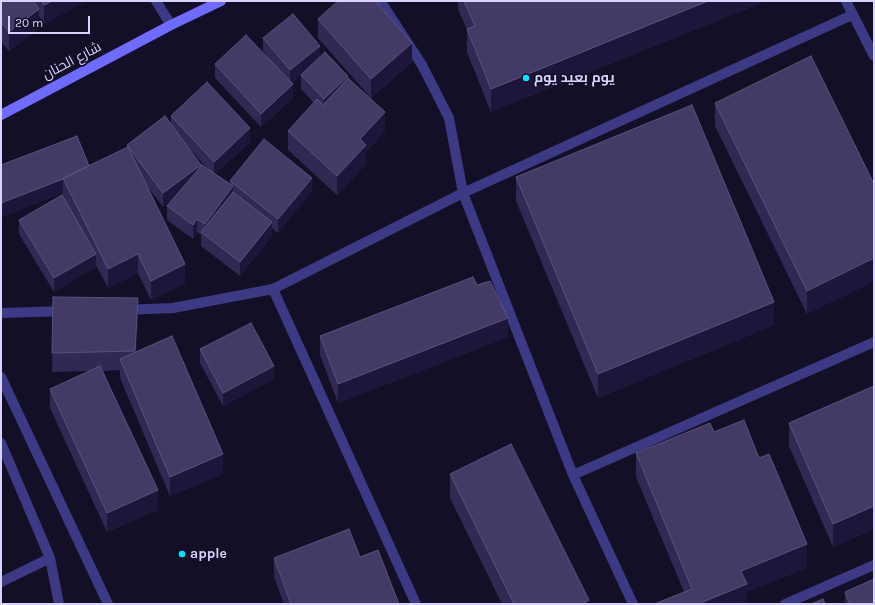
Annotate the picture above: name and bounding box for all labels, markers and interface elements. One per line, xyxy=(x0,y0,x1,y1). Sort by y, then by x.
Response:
scale bar xyxy=(10,8,92,34)
text: 20 m xyxy=(15,16,43,30)
street label: شارع الحنان xyxy=(40,39,104,83)
place label: يوم بعيد يوم xyxy=(534,70,615,86)
marker: يوم بعيد يوم xyxy=(521,73,531,83)
place label: apple xyxy=(190,546,227,562)
marker: apple xyxy=(177,549,187,559)

